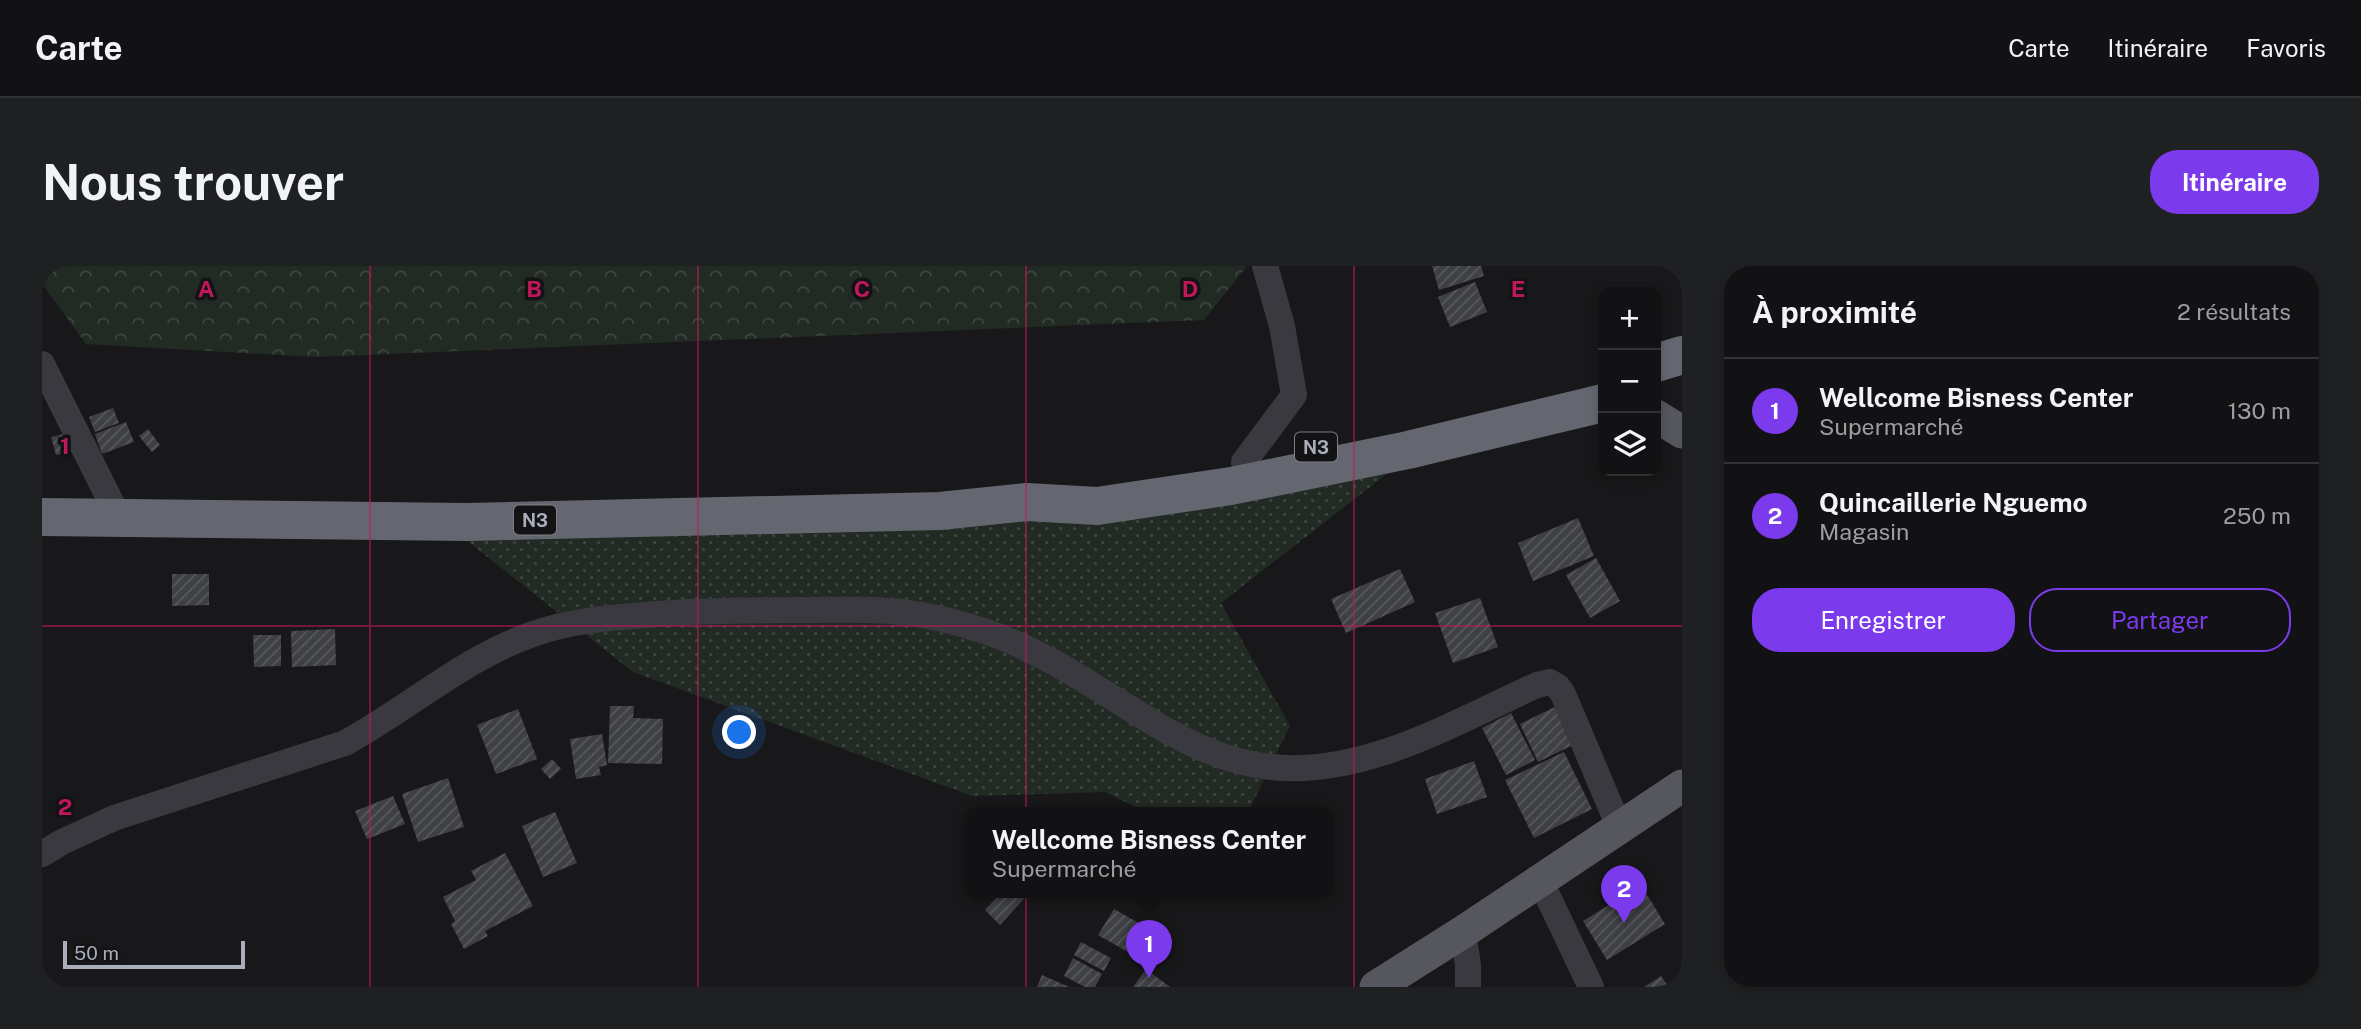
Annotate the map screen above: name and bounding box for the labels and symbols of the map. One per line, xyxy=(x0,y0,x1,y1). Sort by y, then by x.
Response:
text: A xyxy=(198,275,215,302)
text: B xyxy=(526,275,542,302)
text: C xyxy=(854,275,870,302)
text: D xyxy=(1182,275,1198,302)
text: E xyxy=(1511,275,1525,302)
text: 1 xyxy=(60,432,70,459)
road number: N3 xyxy=(1295,432,1337,462)
road number: N3 xyxy=(514,506,556,534)
your location xyxy=(722,715,756,749)
text: 2 xyxy=(58,793,72,820)
pin: 2 xyxy=(1601,865,1647,923)
pin: 1 xyxy=(1126,920,1172,978)
scale bar xyxy=(63,938,245,970)

